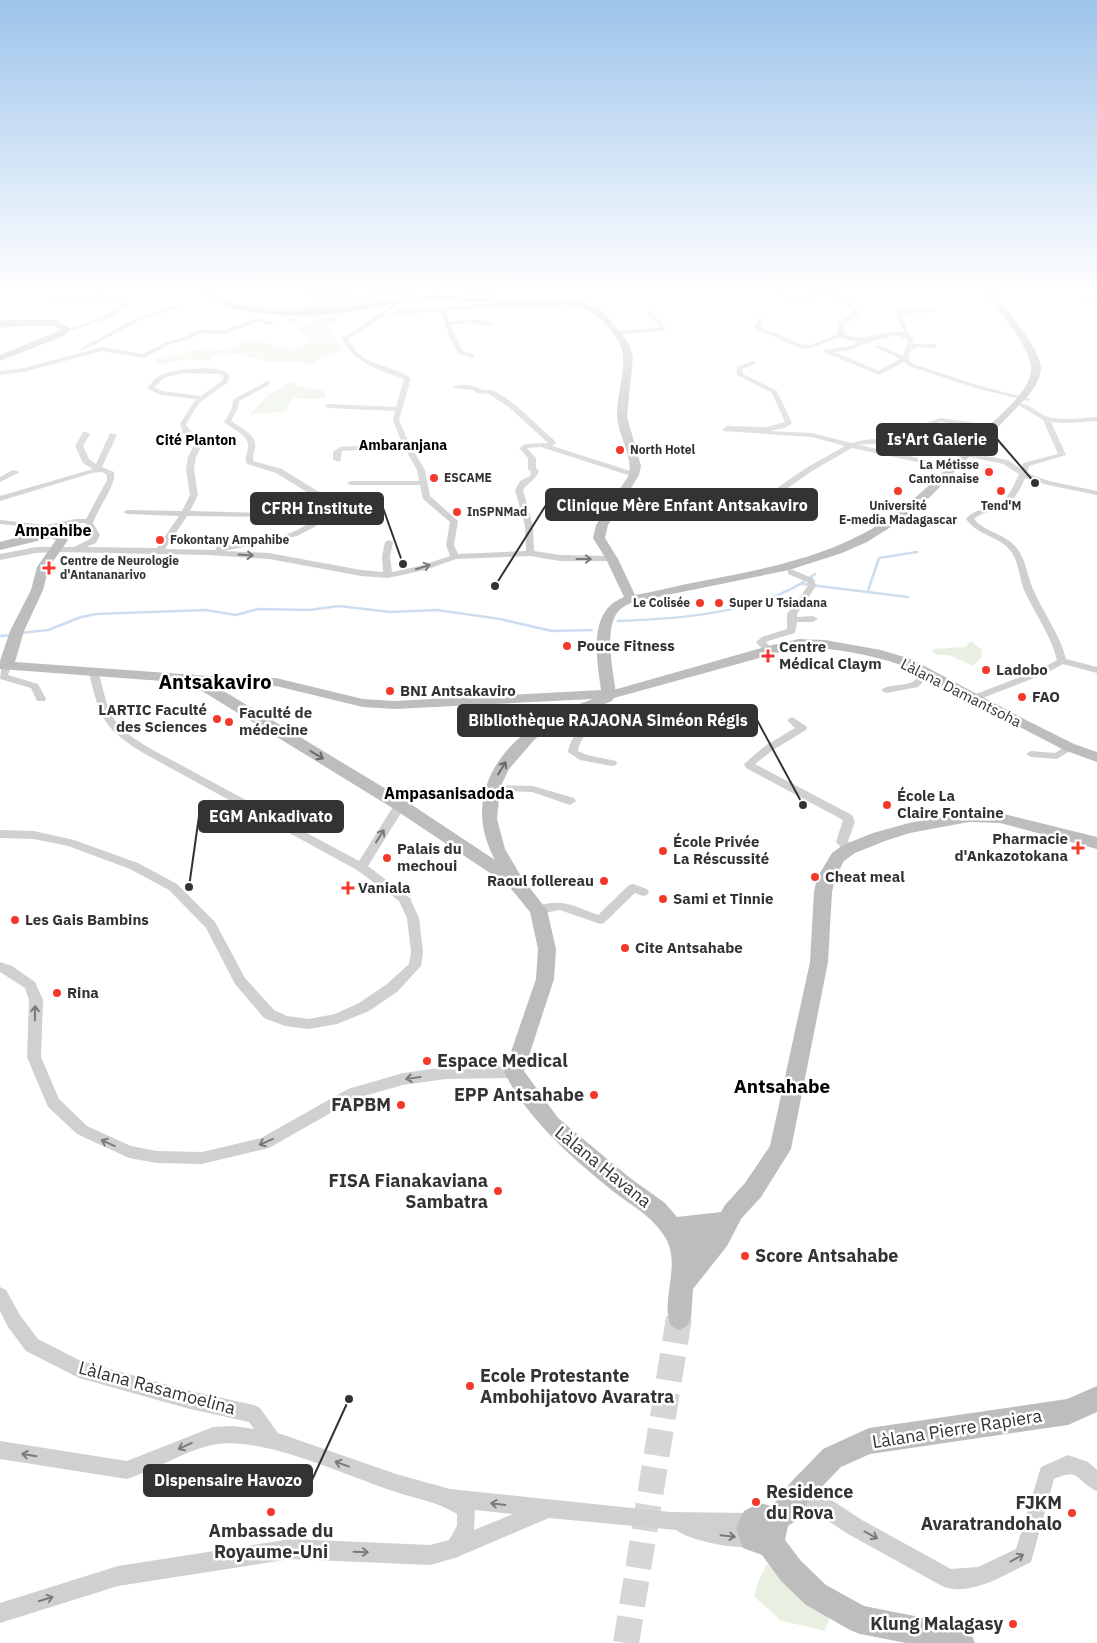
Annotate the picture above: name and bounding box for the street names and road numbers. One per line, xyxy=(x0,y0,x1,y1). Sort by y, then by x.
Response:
street label: Làlana Damantsoha xyxy=(898,654,1025,731)
street label: Làlana Havana xyxy=(550,1121,657,1213)
street label: Làlana Rasamoelina xyxy=(76,1356,238,1420)
street label: Làlana Pierre Rapiera xyxy=(870,1404,1044,1453)

